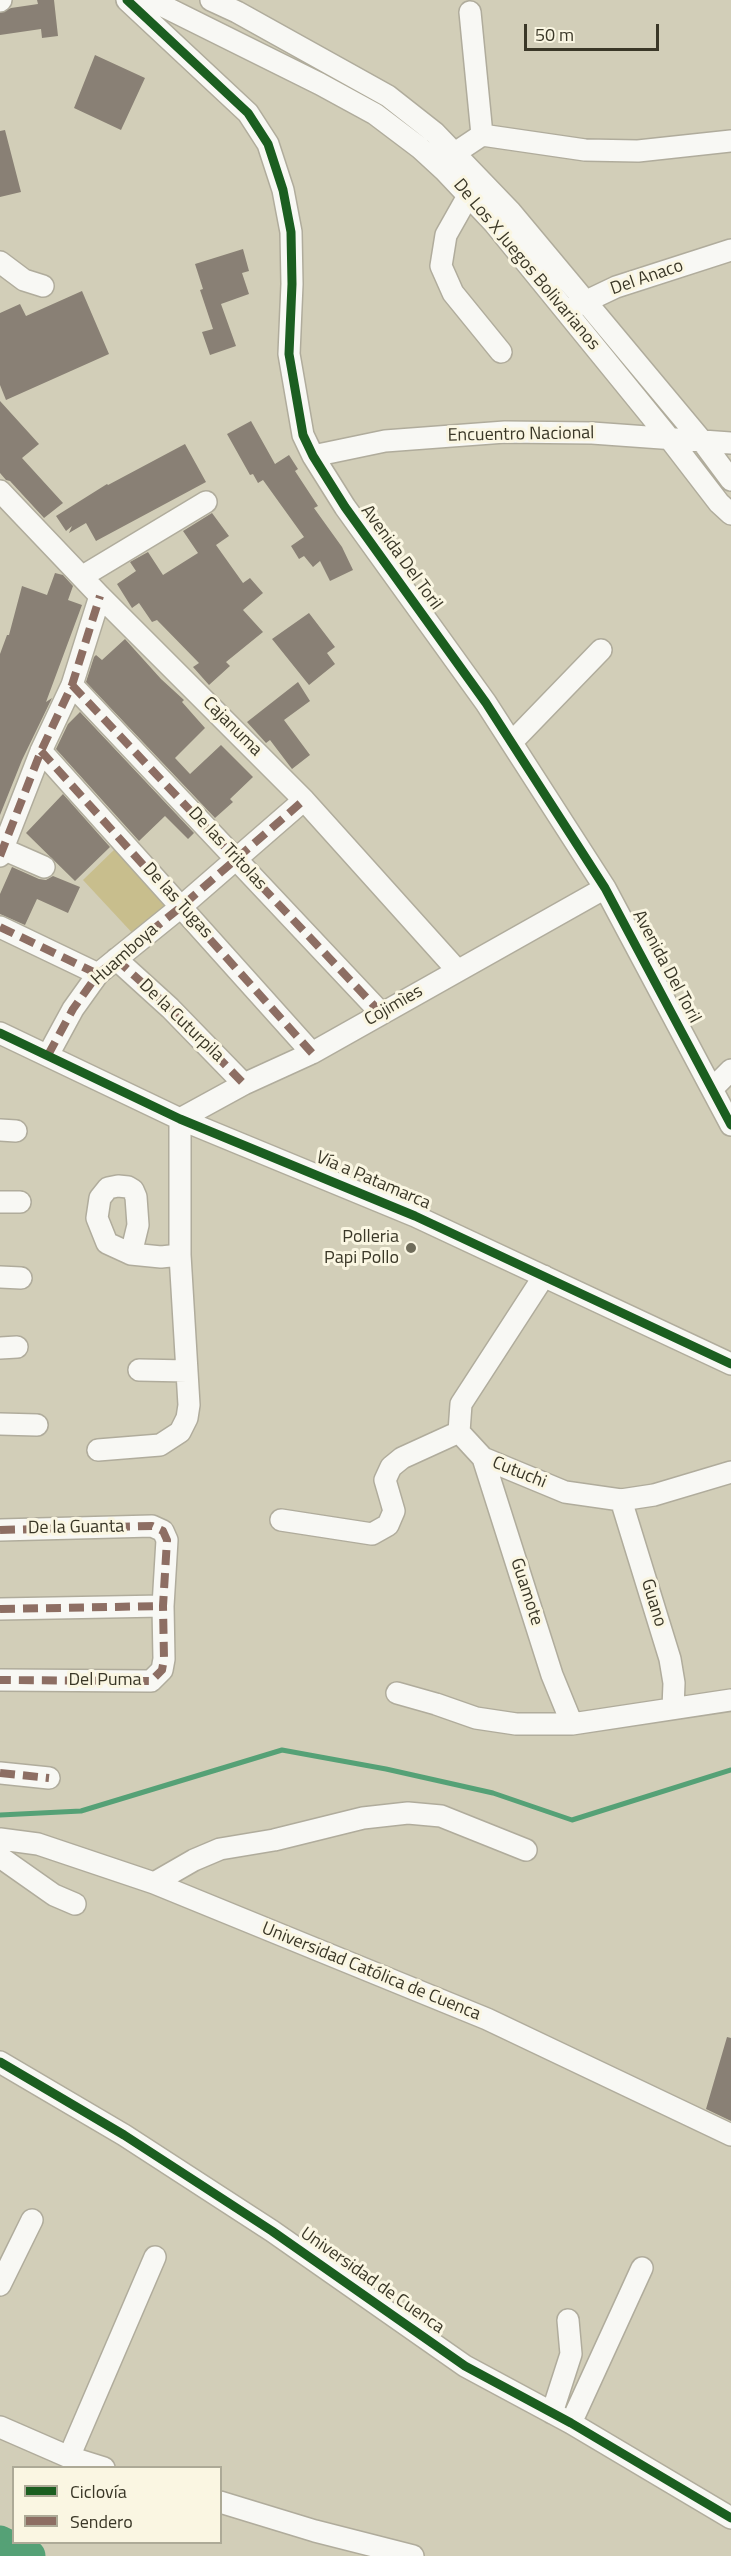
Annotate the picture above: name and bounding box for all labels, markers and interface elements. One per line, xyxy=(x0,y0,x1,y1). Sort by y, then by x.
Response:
scale bar xyxy=(527,12,662,50)
text: 50 m xyxy=(535,21,574,48)
street label: De Los X Juegos Bolivarianos xyxy=(448,175,604,355)
street label: Del Anaco xyxy=(608,256,686,300)
street label: Encuentro Nacional xyxy=(447,423,595,447)
street label: Avenida Del Toril xyxy=(356,501,446,615)
street label: Cajanuma xyxy=(198,693,266,761)
street label: De las Tritolas xyxy=(183,803,271,895)
street label: De las Tugas xyxy=(137,859,217,943)
street label: Avenida Del Toril xyxy=(627,907,705,1027)
street label: Huamboya xyxy=(87,920,163,990)
street label: De la Cuturpila xyxy=(134,975,228,1067)
street label: Cojimìes xyxy=(361,981,427,1031)
street label: Vía a Patamarca xyxy=(312,1147,434,1215)
place label: Polleria Papi Pollo xyxy=(324,1227,399,1270)
marker: Polleria Papi Pollo xyxy=(404,1241,418,1255)
street label: Cutuchi xyxy=(489,1452,549,1494)
street label: De la Guanta xyxy=(28,1516,124,1540)
street label: Guamote xyxy=(505,1556,547,1628)
street label: Guano xyxy=(636,1576,670,1630)
street label: Del Puma xyxy=(68,1670,142,1692)
street label: Universidad Católica de Cuenca xyxy=(258,1918,484,2026)
street label: Universidad de Cuenca xyxy=(296,2223,448,2339)
legend xyxy=(12,2466,222,2544)
text: Ciclovía xyxy=(70,2478,127,2505)
text: Sendero xyxy=(70,2508,133,2535)

